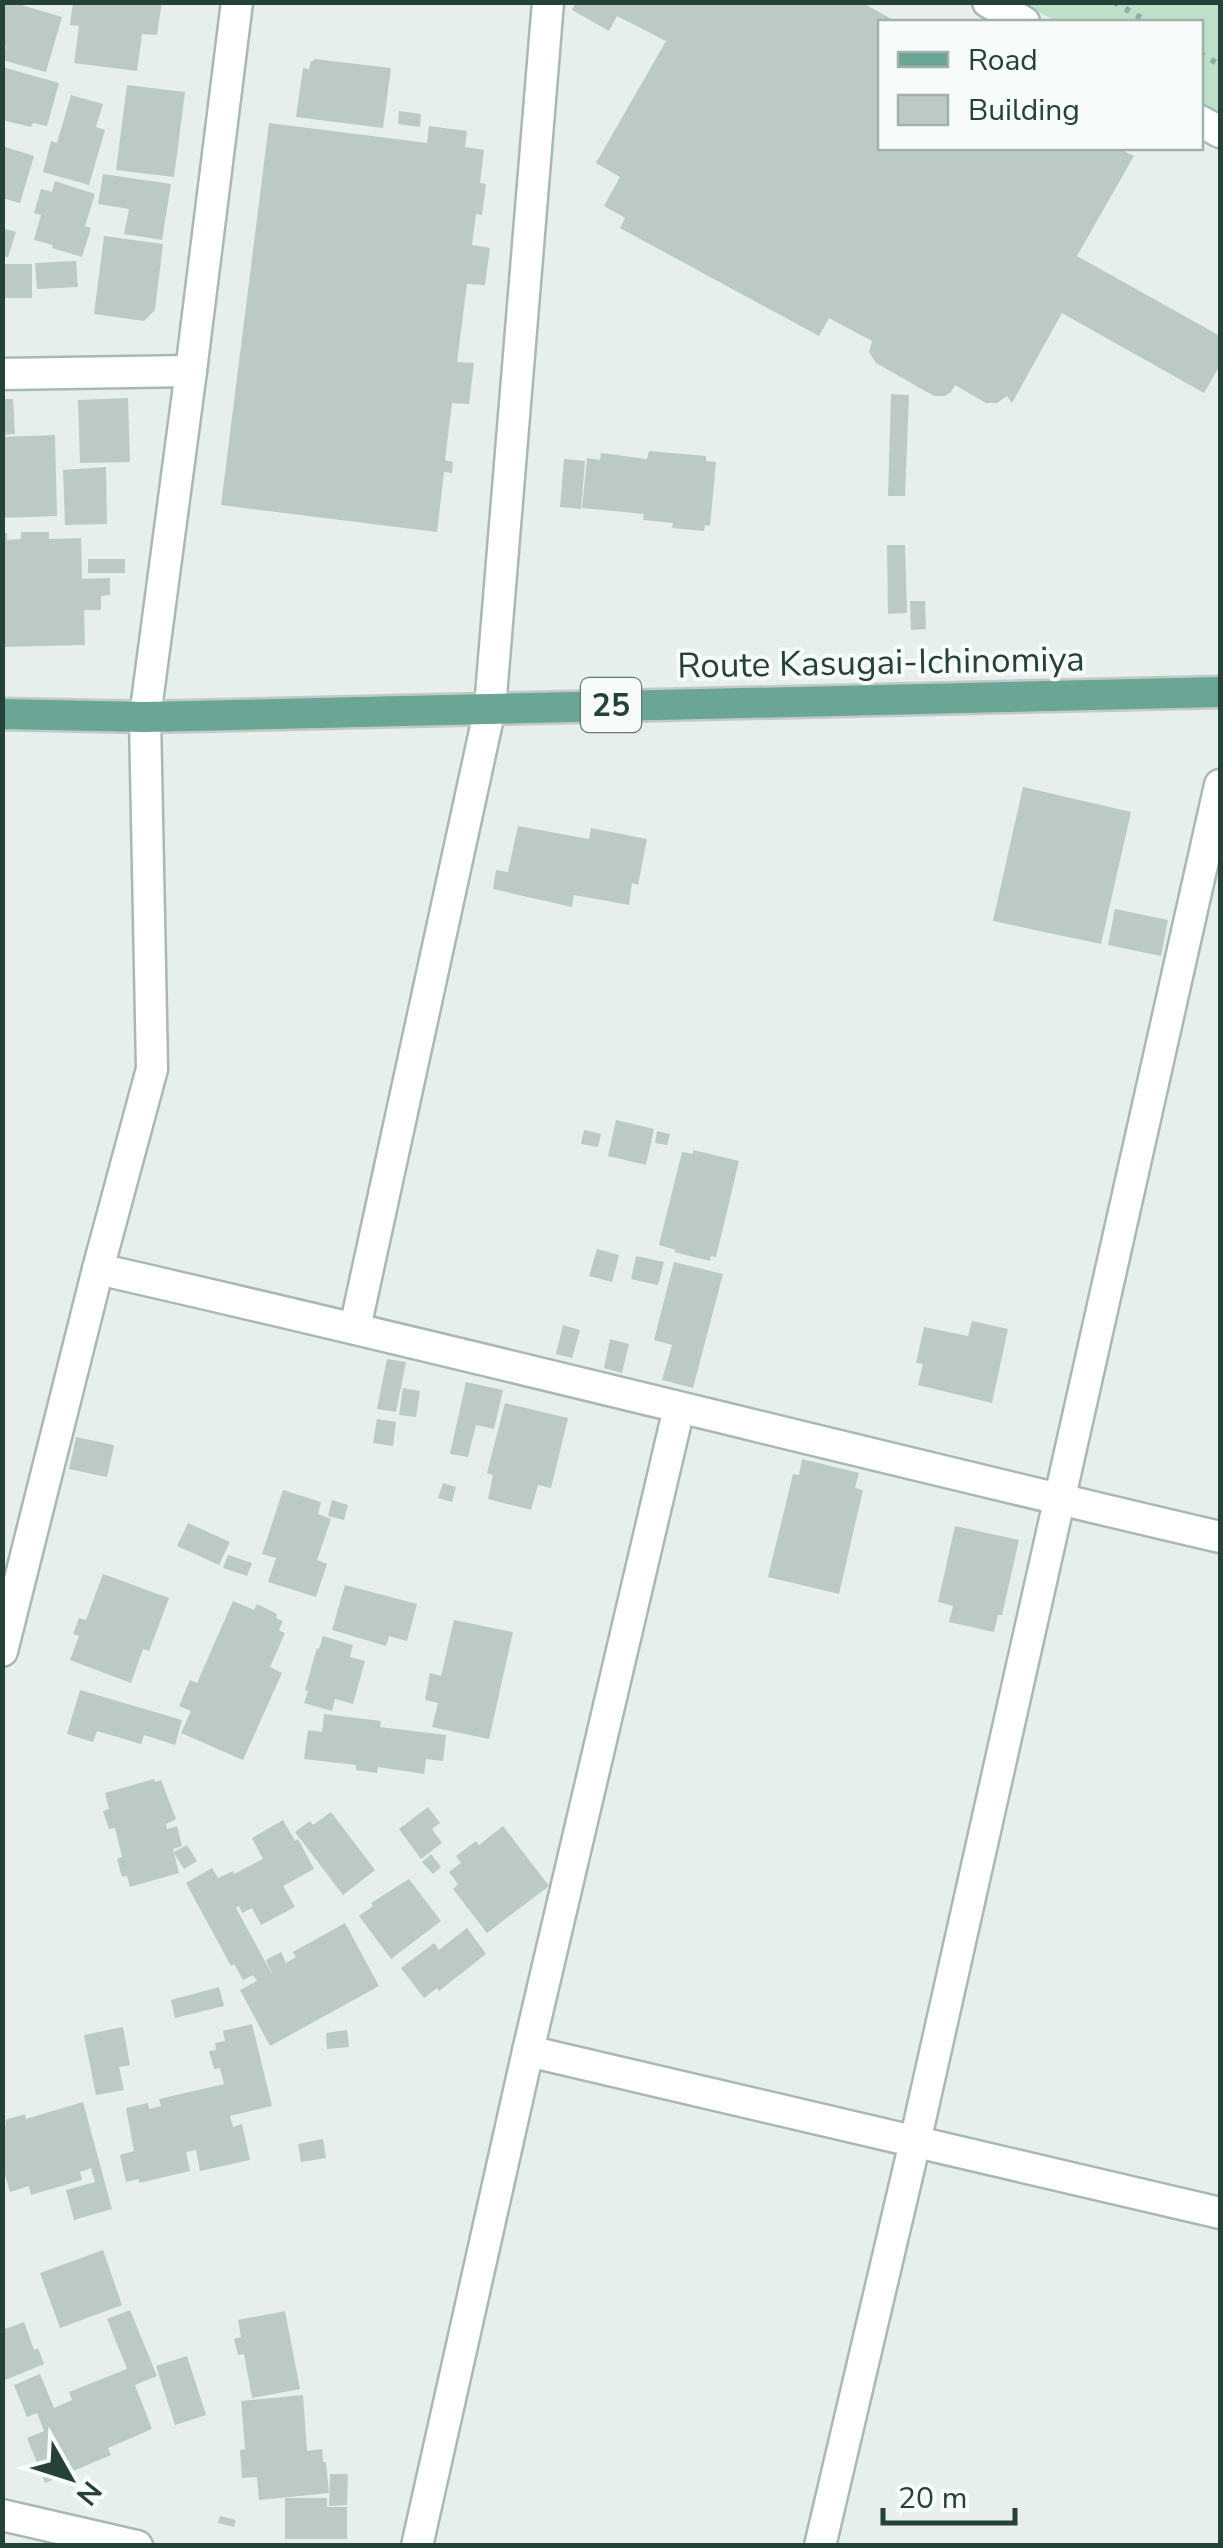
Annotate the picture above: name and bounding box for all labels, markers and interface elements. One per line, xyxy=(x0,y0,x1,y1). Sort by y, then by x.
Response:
legend xyxy=(878,20,1203,150)
text: Road xyxy=(968,40,1038,81)
text: Building xyxy=(968,90,1080,131)
street label: Route Kasugai-Ichinomiya xyxy=(677,635,1085,690)
road number: 25 xyxy=(581,678,641,732)
north arrow xyxy=(20,2428,120,2528)
scale bar xyxy=(883,2463,1016,2525)
text: N xyxy=(67,2473,110,2513)
text: 20 m xyxy=(898,2478,967,2519)

